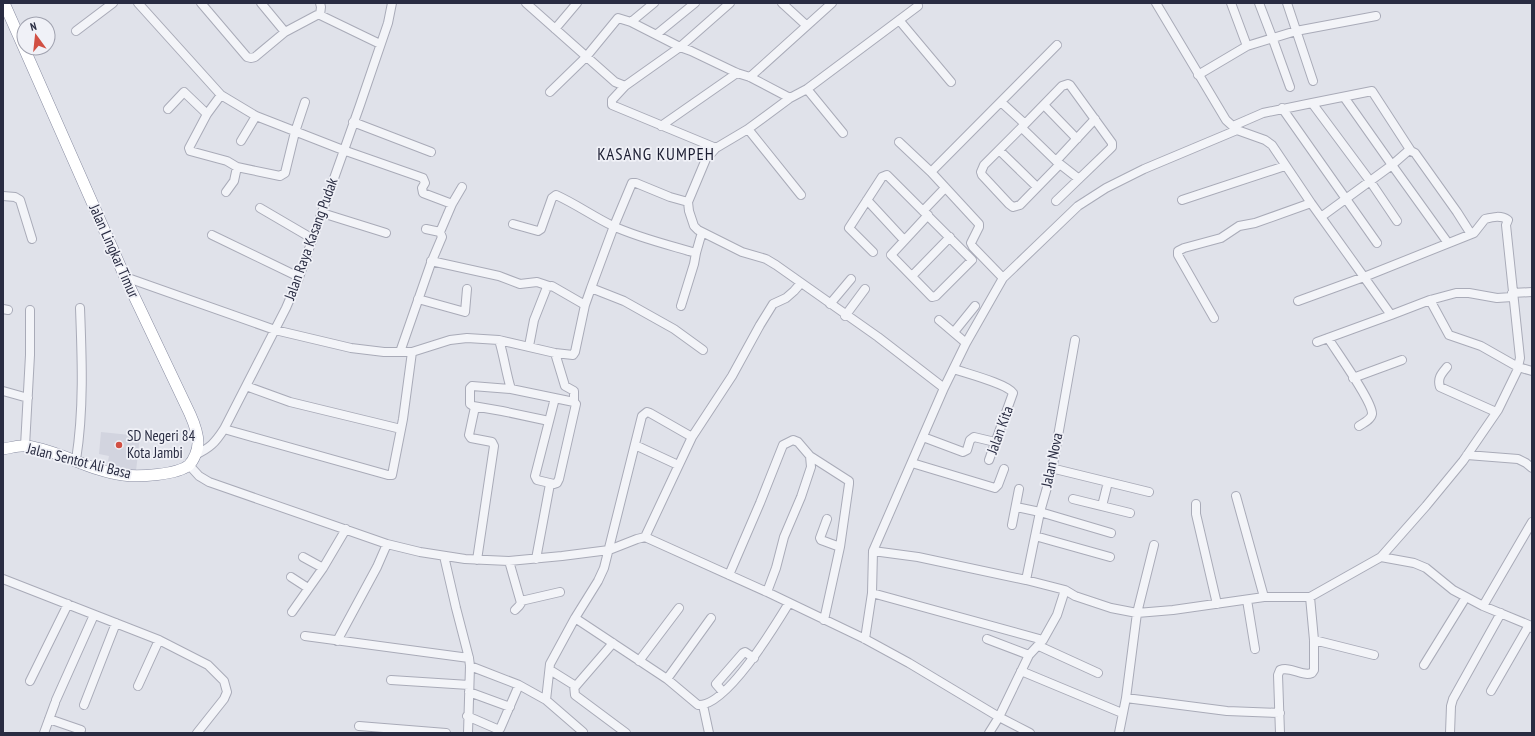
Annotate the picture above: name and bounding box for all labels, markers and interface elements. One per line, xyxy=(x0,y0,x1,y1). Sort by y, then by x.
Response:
north arrow xyxy=(16,16,56,56)
text: N xyxy=(29,19,38,34)
district label: KASANG KUMPEH xyxy=(597,143,715,165)
street label: Jalan Raya Kasang Pudak xyxy=(279,175,341,303)
street label: Jalan Lingkar Timur xyxy=(85,200,144,301)
street label: Jalan Kita xyxy=(982,403,1017,457)
place label: SD Negeri 84 Kota Jambi xyxy=(127,426,196,462)
street label: Jalan Nova xyxy=(1036,431,1067,490)
street label: Jalan Sentot Ali Basa xyxy=(24,438,133,483)
marker: SD Negeri 84 Kota Jambi xyxy=(114,440,124,450)

